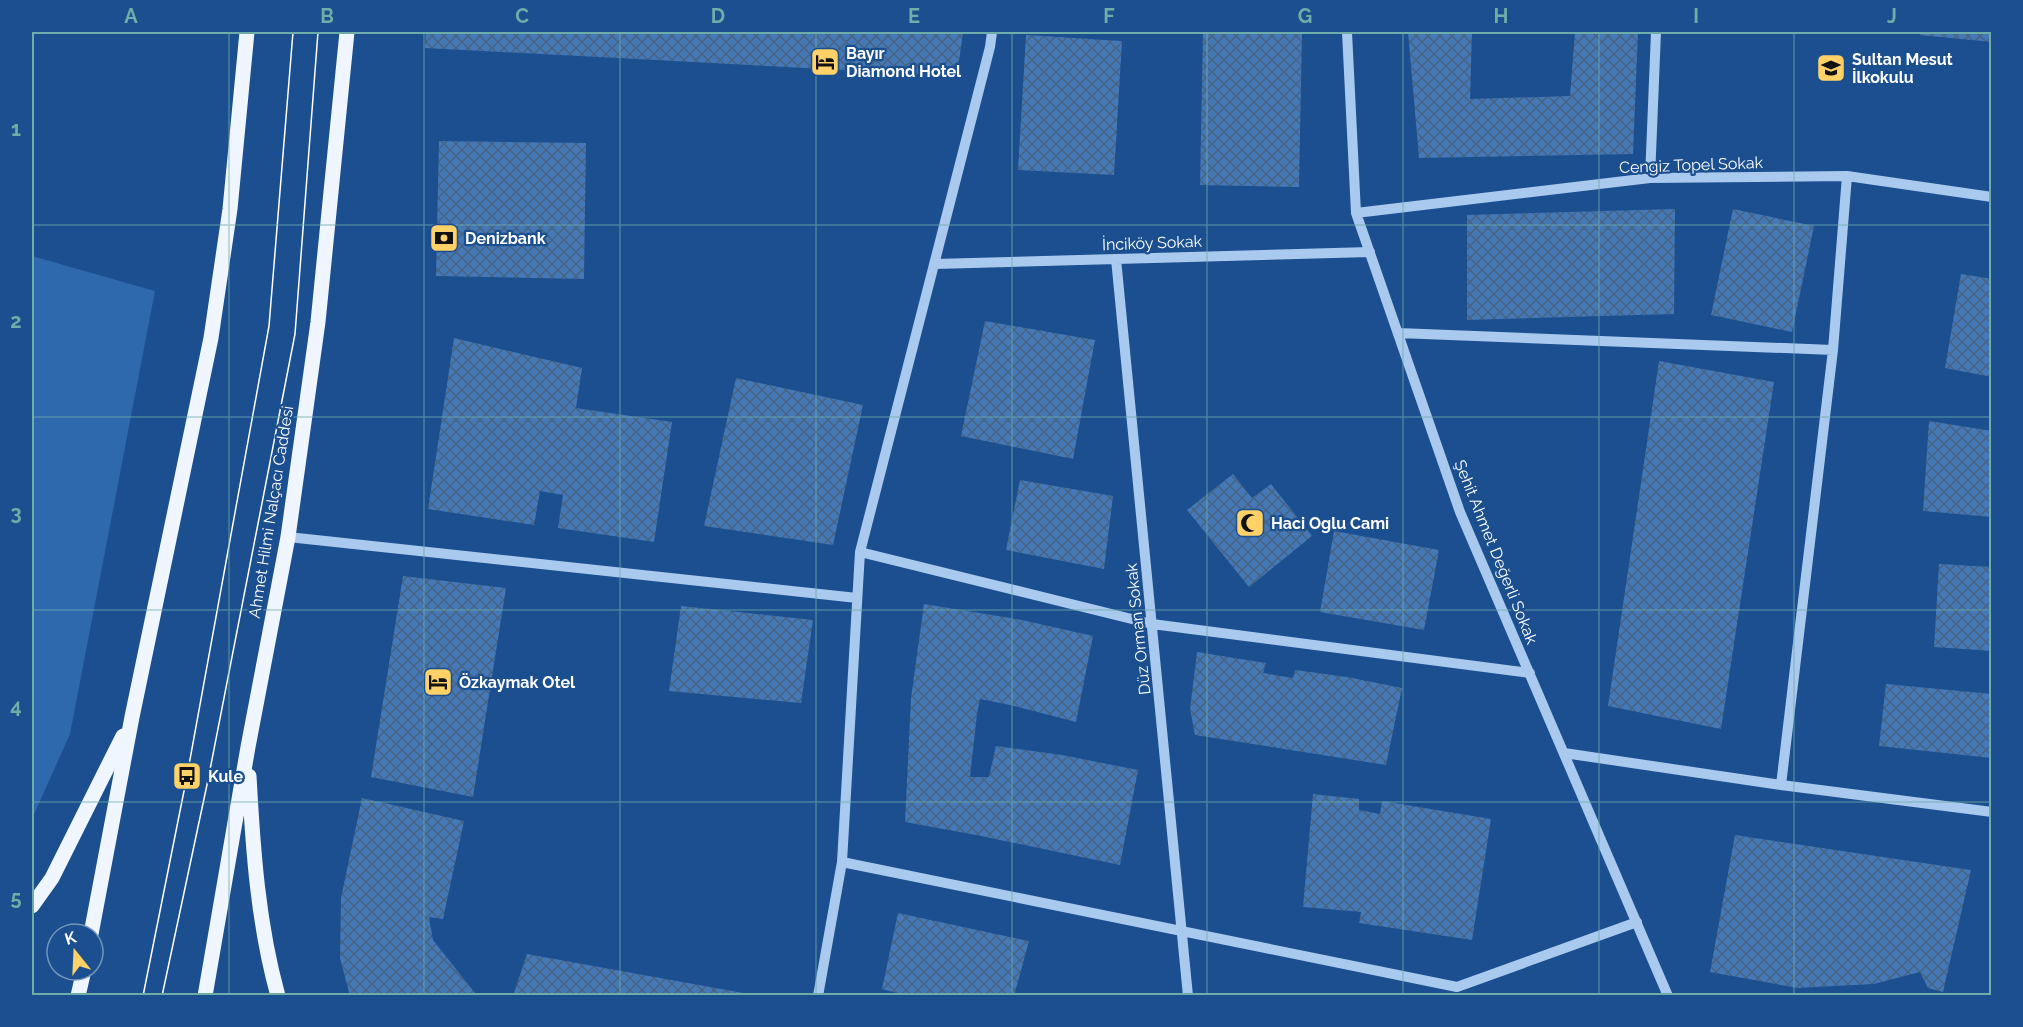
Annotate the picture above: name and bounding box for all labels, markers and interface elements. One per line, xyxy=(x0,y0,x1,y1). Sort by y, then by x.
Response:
text: A xyxy=(124,4,138,28)
text: B xyxy=(320,4,334,28)
text: C xyxy=(515,4,529,28)
text: D xyxy=(711,4,725,28)
text: E xyxy=(908,4,920,28)
text: F xyxy=(1103,4,1115,28)
text: G xyxy=(1298,4,1312,28)
text: H xyxy=(1494,4,1508,28)
text: I xyxy=(1693,4,1699,28)
text: J xyxy=(1887,4,1897,28)
place label: Bayır Diamond Hotel xyxy=(846,44,962,81)
hotel icon: Bayır Diamond Hotel xyxy=(809,46,841,78)
place label: Sultan Mesut İlkokulu xyxy=(1852,50,1953,87)
school or university icon: Sultan Mesut İlkokulu xyxy=(1815,52,1847,84)
text: 1 xyxy=(11,117,21,141)
street label: Cengiz Topel Sokak xyxy=(1619,153,1764,177)
bank icon: Denizbank xyxy=(428,222,460,254)
place label: Denizbank xyxy=(465,229,546,248)
street label: İnciköy Sokak xyxy=(1102,231,1203,254)
text: 2 xyxy=(10,309,22,333)
street label: Ahmet Hilmi Nalçacı Caddesi xyxy=(245,404,297,620)
street label: Şehit Ahmet Değerli Sokak xyxy=(1450,457,1542,647)
text: 3 xyxy=(10,501,22,525)
mosque icon: Haci Oglu Cami xyxy=(1234,507,1266,539)
place label: Haci Oglu Cami xyxy=(1271,514,1389,533)
street label: Düz Orman Sokak xyxy=(1122,562,1154,696)
hotel icon: Özkaymak Otel xyxy=(422,666,454,698)
place label: Özkaymak Otel xyxy=(459,672,576,692)
text: 4 xyxy=(10,694,22,718)
bus stop icon: Kule xyxy=(171,760,203,792)
place label: Kule xyxy=(208,767,243,786)
text: 5 xyxy=(10,886,22,910)
north arrow xyxy=(45,922,105,982)
text: K xyxy=(62,927,79,949)

